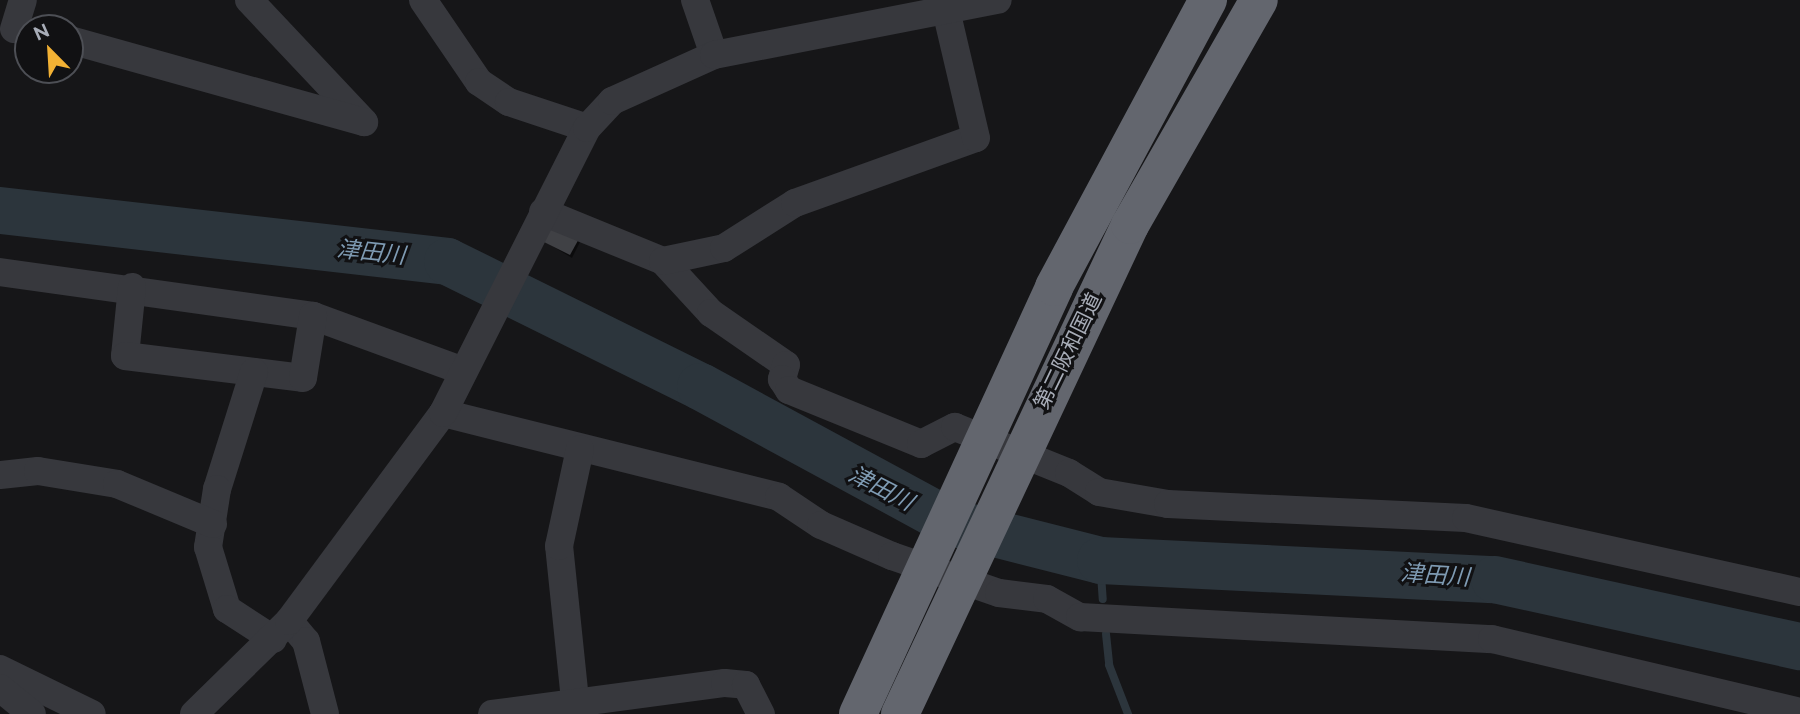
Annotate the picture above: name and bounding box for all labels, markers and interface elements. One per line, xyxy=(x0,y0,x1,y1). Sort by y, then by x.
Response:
north arrow xyxy=(14,14,84,84)
text: N xyxy=(30,19,52,45)
water label: 津田川 xyxy=(335,235,407,269)
street label: 第二阪和国道 xyxy=(1029,289,1107,413)
water label: 津田川 xyxy=(844,460,918,516)
water label: 津田川 xyxy=(1400,559,1470,591)

